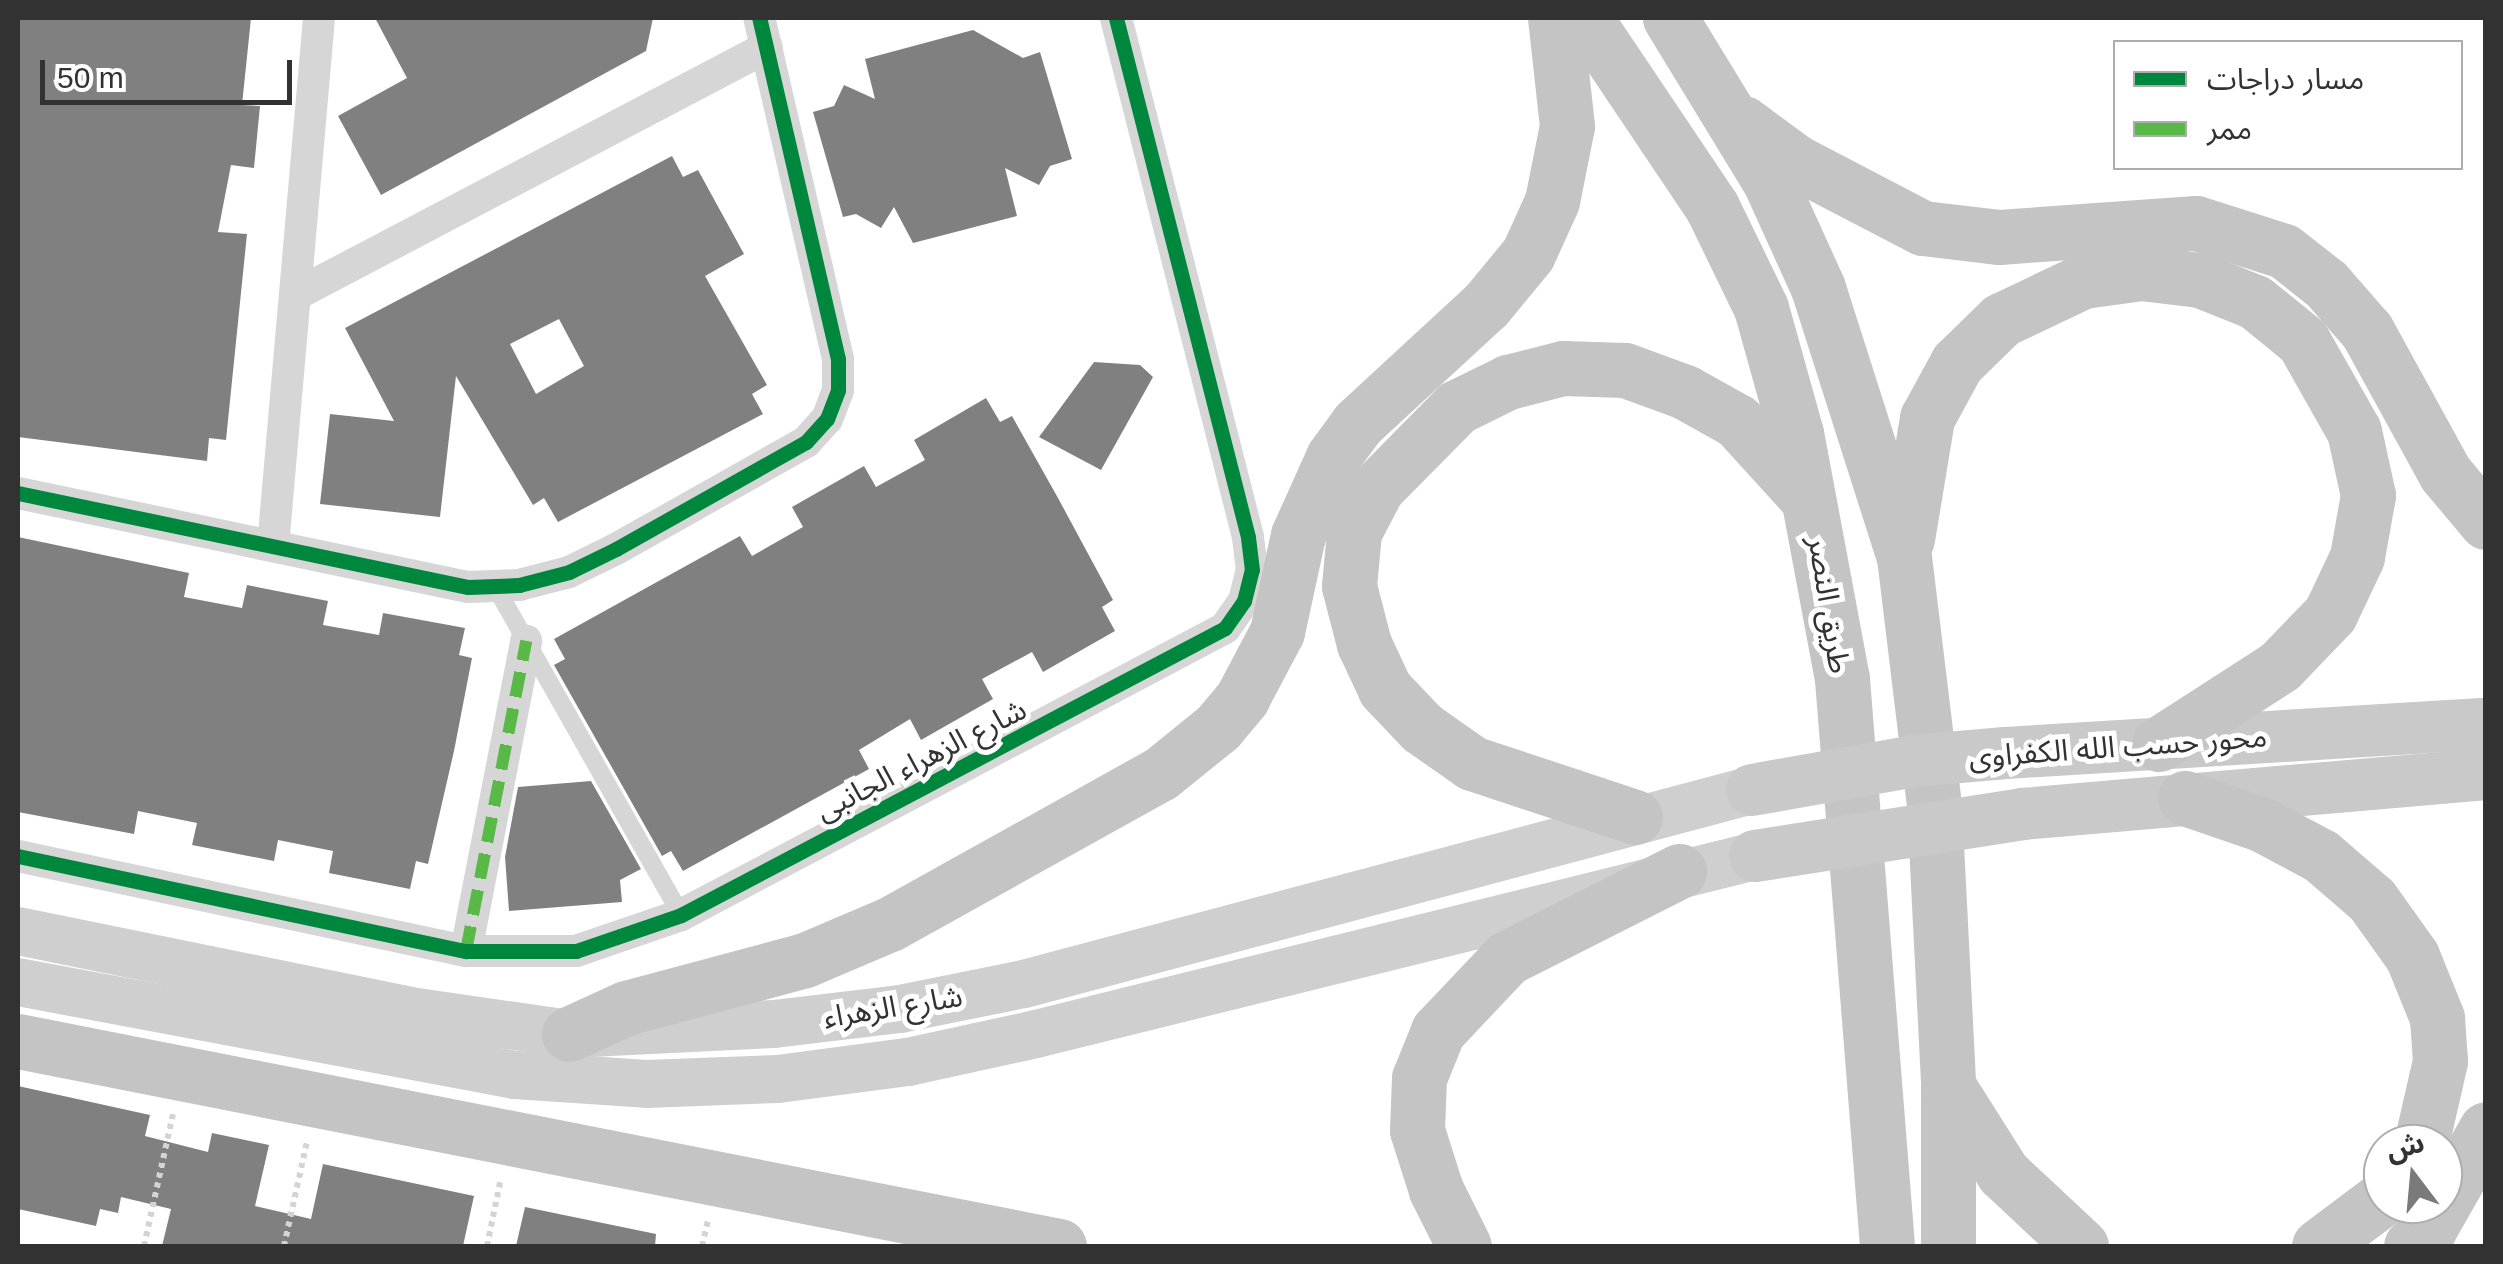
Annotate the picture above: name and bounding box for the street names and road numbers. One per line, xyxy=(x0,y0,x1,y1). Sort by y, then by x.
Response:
street label: طريق النصر xyxy=(1800,534,1858,676)
street label: شارع الزهراء الجانبى xyxy=(810,691,1032,829)
street label: محور حسب الله الكفراوى xyxy=(1968,719,2268,775)
street label: شارع الزهراء xyxy=(821,978,965,1036)

